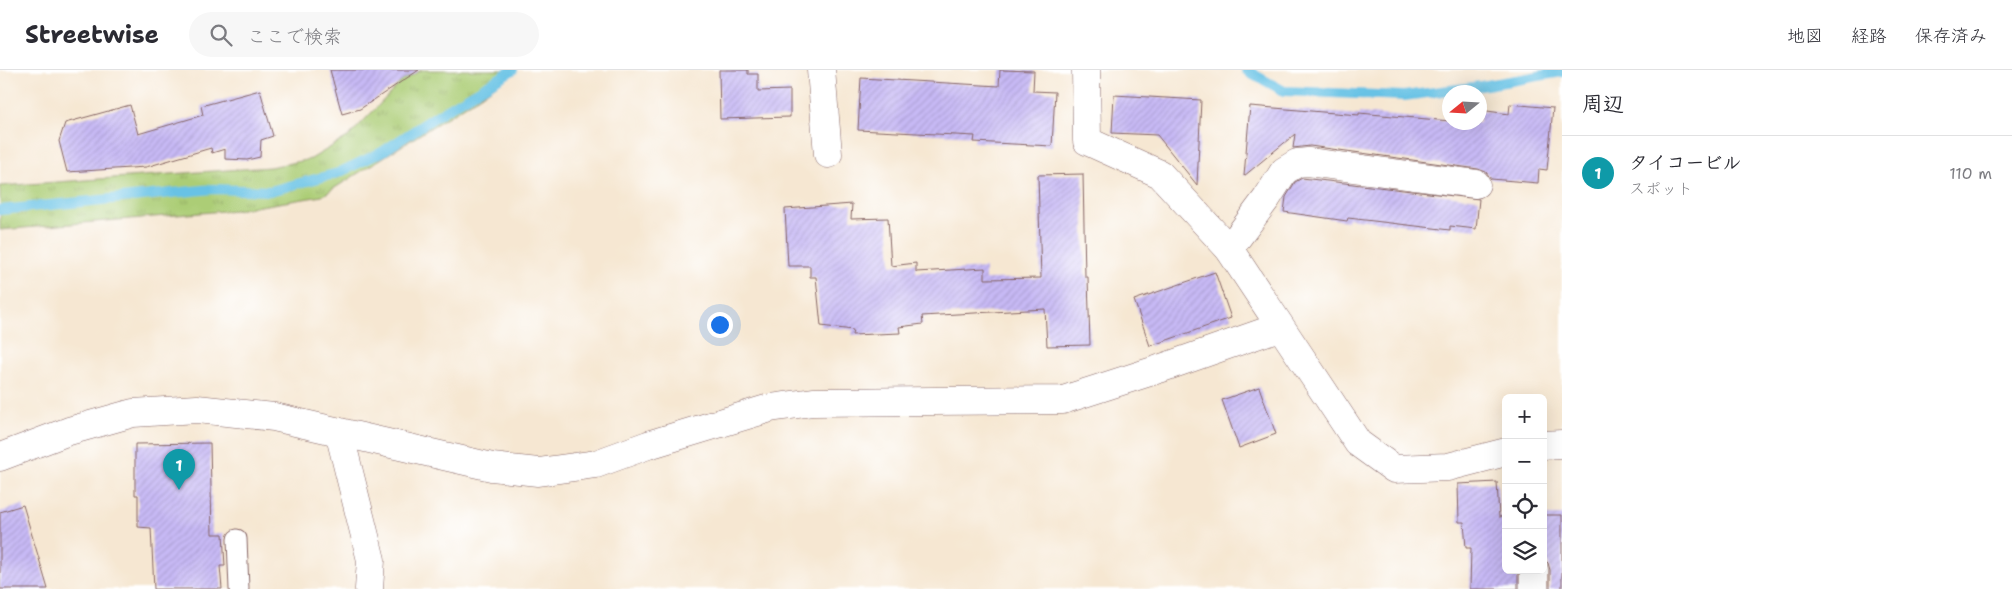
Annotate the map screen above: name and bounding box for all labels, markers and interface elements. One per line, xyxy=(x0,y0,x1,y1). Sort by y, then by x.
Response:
search box xyxy=(189,12,539,57)
text: Streetwise xyxy=(25,19,159,51)
icon: search xyxy=(207,21,235,49)
text: ここで検索 xyxy=(247,24,342,49)
text: 地図 xyxy=(1787,24,1823,48)
text: 経路 xyxy=(1851,24,1887,48)
text: 保存済み xyxy=(1915,24,1987,48)
north arrow xyxy=(1442,85,1487,130)
text: 周辺 xyxy=(1582,90,1624,118)
text: タイコービル xyxy=(1629,150,1741,175)
text: 1 xyxy=(1594,163,1602,184)
text: 110 m xyxy=(1949,163,1992,184)
text: スポット xyxy=(1629,178,1693,199)
your location xyxy=(707,312,733,338)
map controls xyxy=(1502,394,1547,574)
button: + xyxy=(1502,394,1547,439)
button: − xyxy=(1502,439,1547,484)
pin: 1 xyxy=(163,449,195,490)
button: locate xyxy=(1502,484,1547,529)
button: layers xyxy=(1502,529,1547,574)

